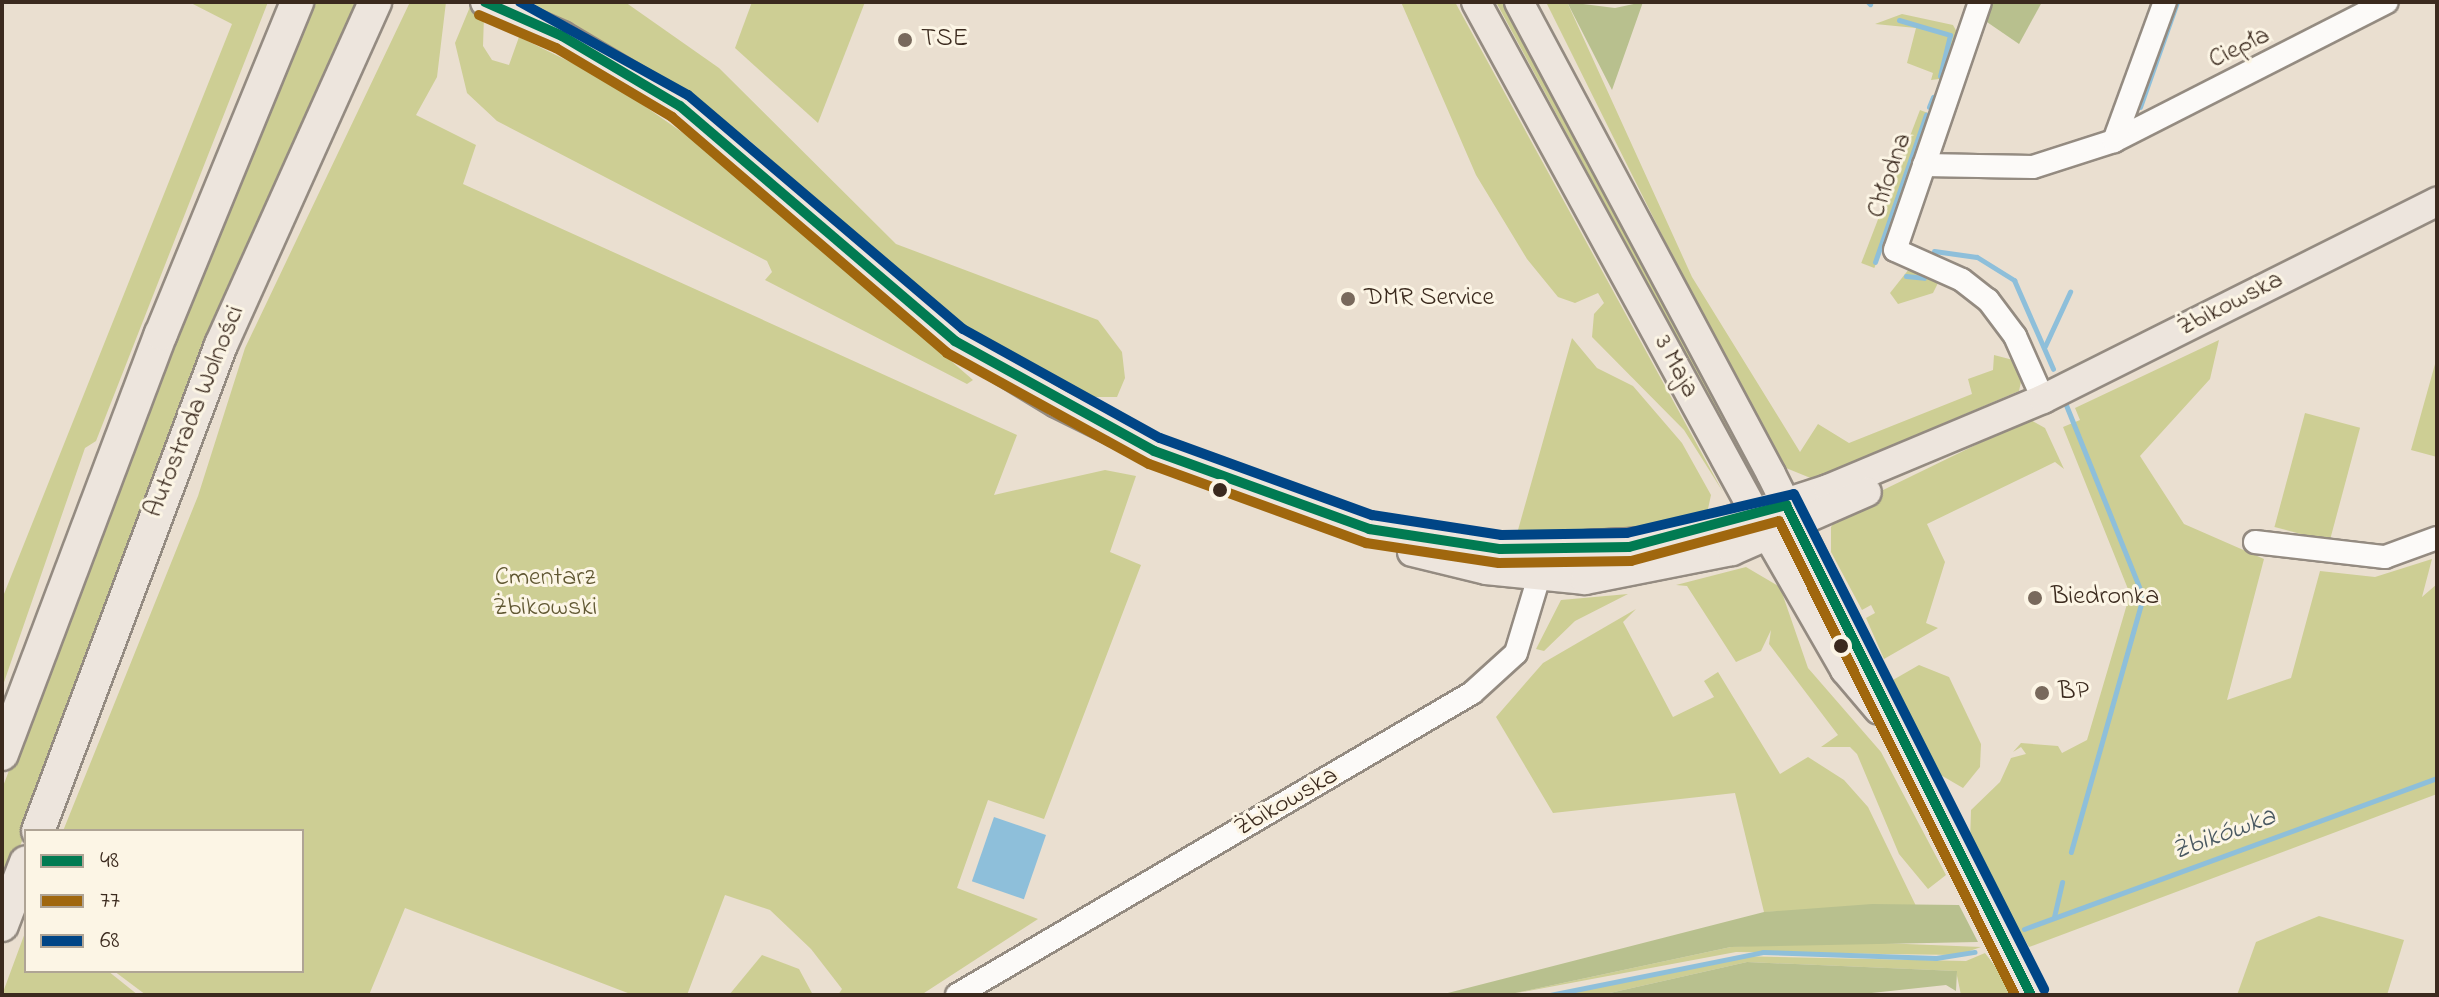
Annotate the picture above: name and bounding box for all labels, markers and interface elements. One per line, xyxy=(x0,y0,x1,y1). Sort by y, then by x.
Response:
street label: Ciepła xyxy=(2204,21,2276,77)
place label: TSE xyxy=(921,24,968,56)
marker: TSE xyxy=(896,31,914,49)
street label: Chłodna xyxy=(1862,130,1920,222)
street label: Żbikowska xyxy=(2173,265,2289,345)
place label: DMR Service xyxy=(1364,283,1494,315)
marker: DMR Service xyxy=(1339,290,1357,308)
street label: Autostrada Wolności xyxy=(139,302,253,522)
street label: 3 Maja xyxy=(1646,330,1704,404)
unlabelled marker xyxy=(1212,482,1228,498)
park label: Cmentarz Żbikowski xyxy=(493,563,597,624)
place label: Biedronka xyxy=(2051,582,2159,614)
marker: Biedronka xyxy=(2026,589,2044,607)
unlabelled marker xyxy=(1833,638,1849,654)
place label: BP xyxy=(2058,677,2089,709)
marker: BP xyxy=(2033,684,2051,702)
street label: Żbikowska xyxy=(1230,761,1344,845)
water label: Żbikówka xyxy=(2168,801,2280,869)
legend xyxy=(24,829,304,973)
text: 48 xyxy=(100,844,119,879)
text: 77 xyxy=(100,884,120,919)
text: 68 xyxy=(100,924,120,959)

